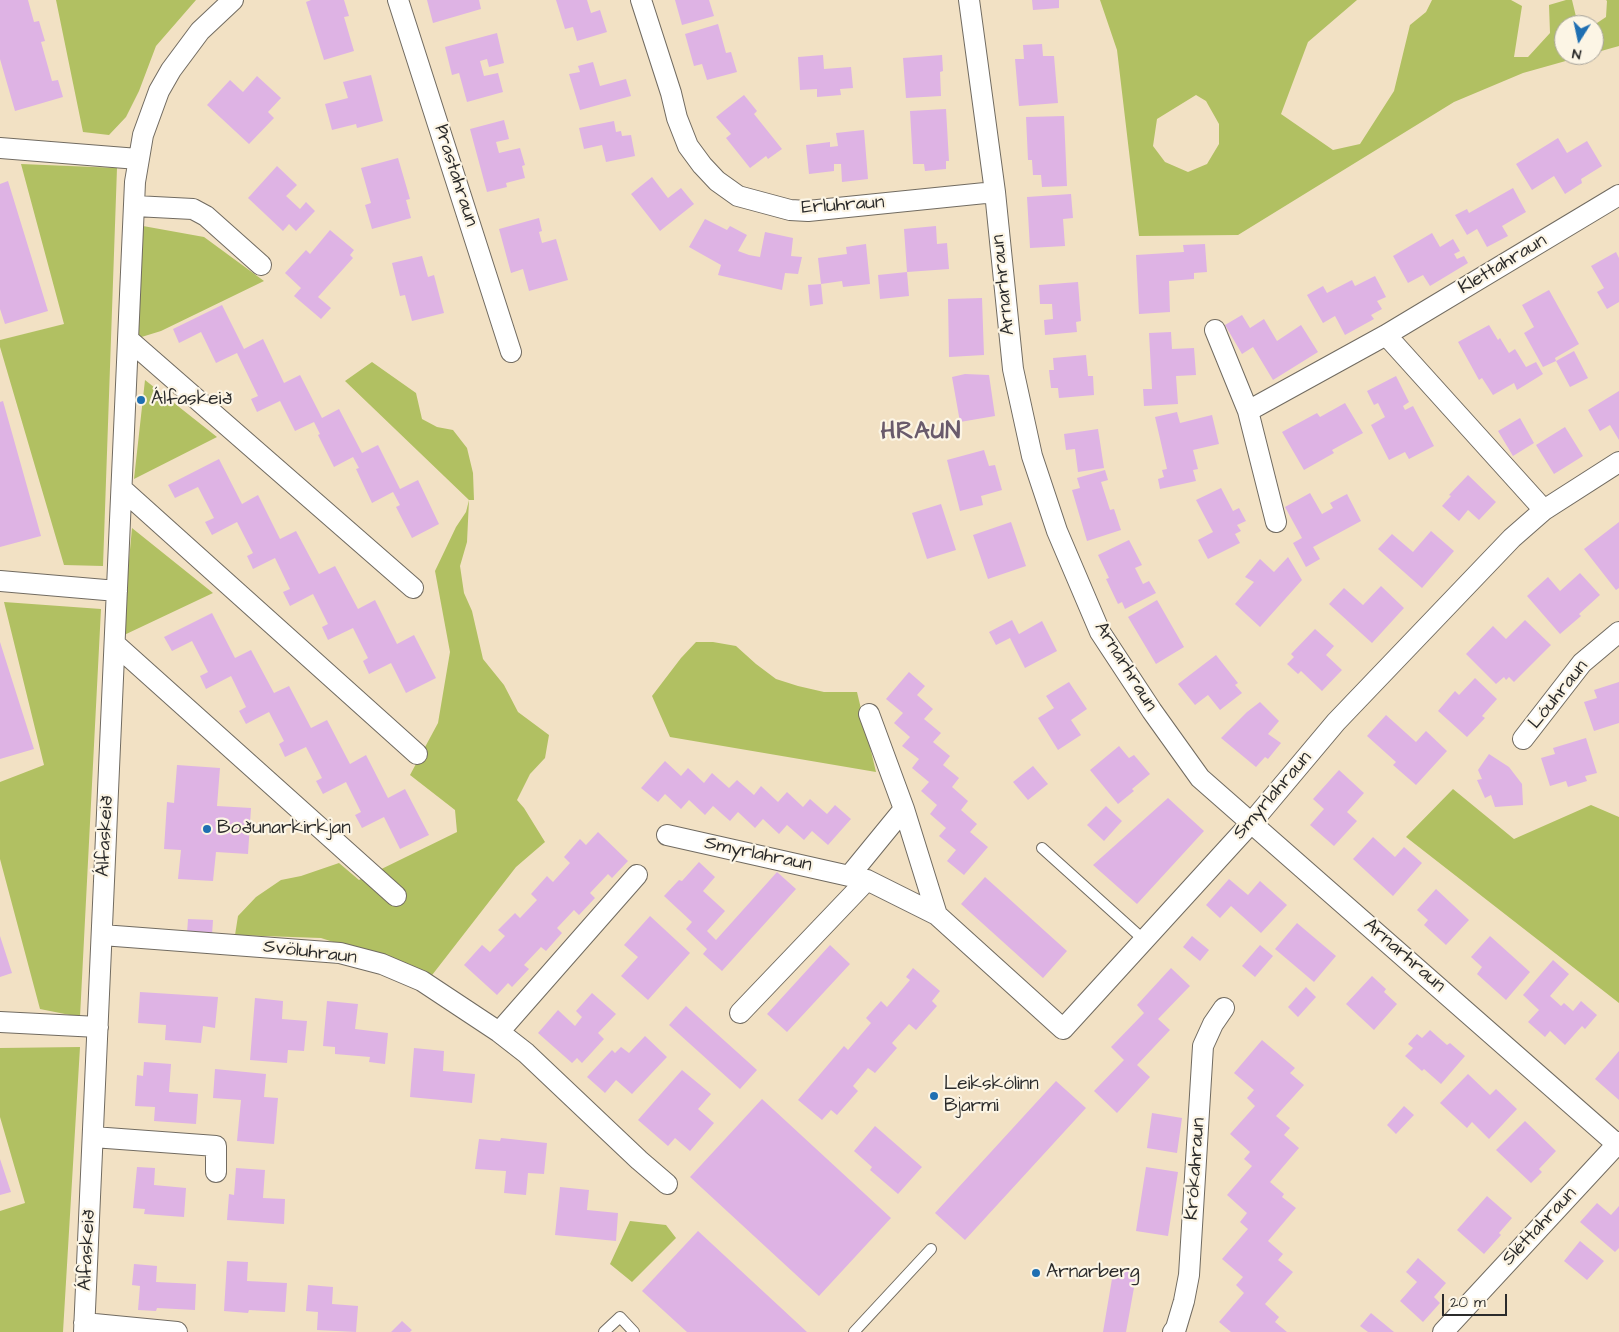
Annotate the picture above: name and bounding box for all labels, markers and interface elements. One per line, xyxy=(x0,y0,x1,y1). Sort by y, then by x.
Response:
north arrow xyxy=(1554,15,1604,65)
text: N xyxy=(1571,43,1583,64)
street label: Þrastahraun xyxy=(428,122,482,230)
street label: Erluhraun xyxy=(801,192,885,220)
street label: Klettahraun xyxy=(1455,230,1551,300)
street label: Arnarhraun xyxy=(987,234,1021,336)
place label: Álfaskeið xyxy=(151,389,232,411)
marker: Álfaskeið xyxy=(135,394,147,406)
district label: HRAUN xyxy=(880,419,962,447)
street label: Arnarhraun xyxy=(1089,618,1161,716)
street label: Lóuhraun xyxy=(1524,656,1594,734)
street label: Smyrlahraun xyxy=(1229,747,1317,845)
street label: Álfaskeið xyxy=(92,795,120,877)
place label: Boðunarkirkjan xyxy=(217,818,351,840)
marker: Boðunarkirkjan xyxy=(201,823,213,835)
street label: Smyrlahraun xyxy=(702,832,814,878)
street label: Arnarhraun xyxy=(1358,914,1450,998)
street label: Svöluhraun xyxy=(262,936,358,970)
place label: Leikskólinn Bjarmi xyxy=(944,1074,1039,1118)
marker: Leikskólinn Bjarmi xyxy=(928,1090,940,1102)
street label: Krókahraun xyxy=(1181,1117,1211,1221)
street label: Sléttahraun xyxy=(1498,1183,1582,1271)
street label: Álfaskeið xyxy=(74,1209,102,1291)
place label: Arnarberg xyxy=(1046,1262,1140,1284)
marker: Arnarberg xyxy=(1030,1267,1042,1279)
scale bar xyxy=(1444,1284,1509,1316)
text: 20 m xyxy=(1450,1292,1486,1313)

